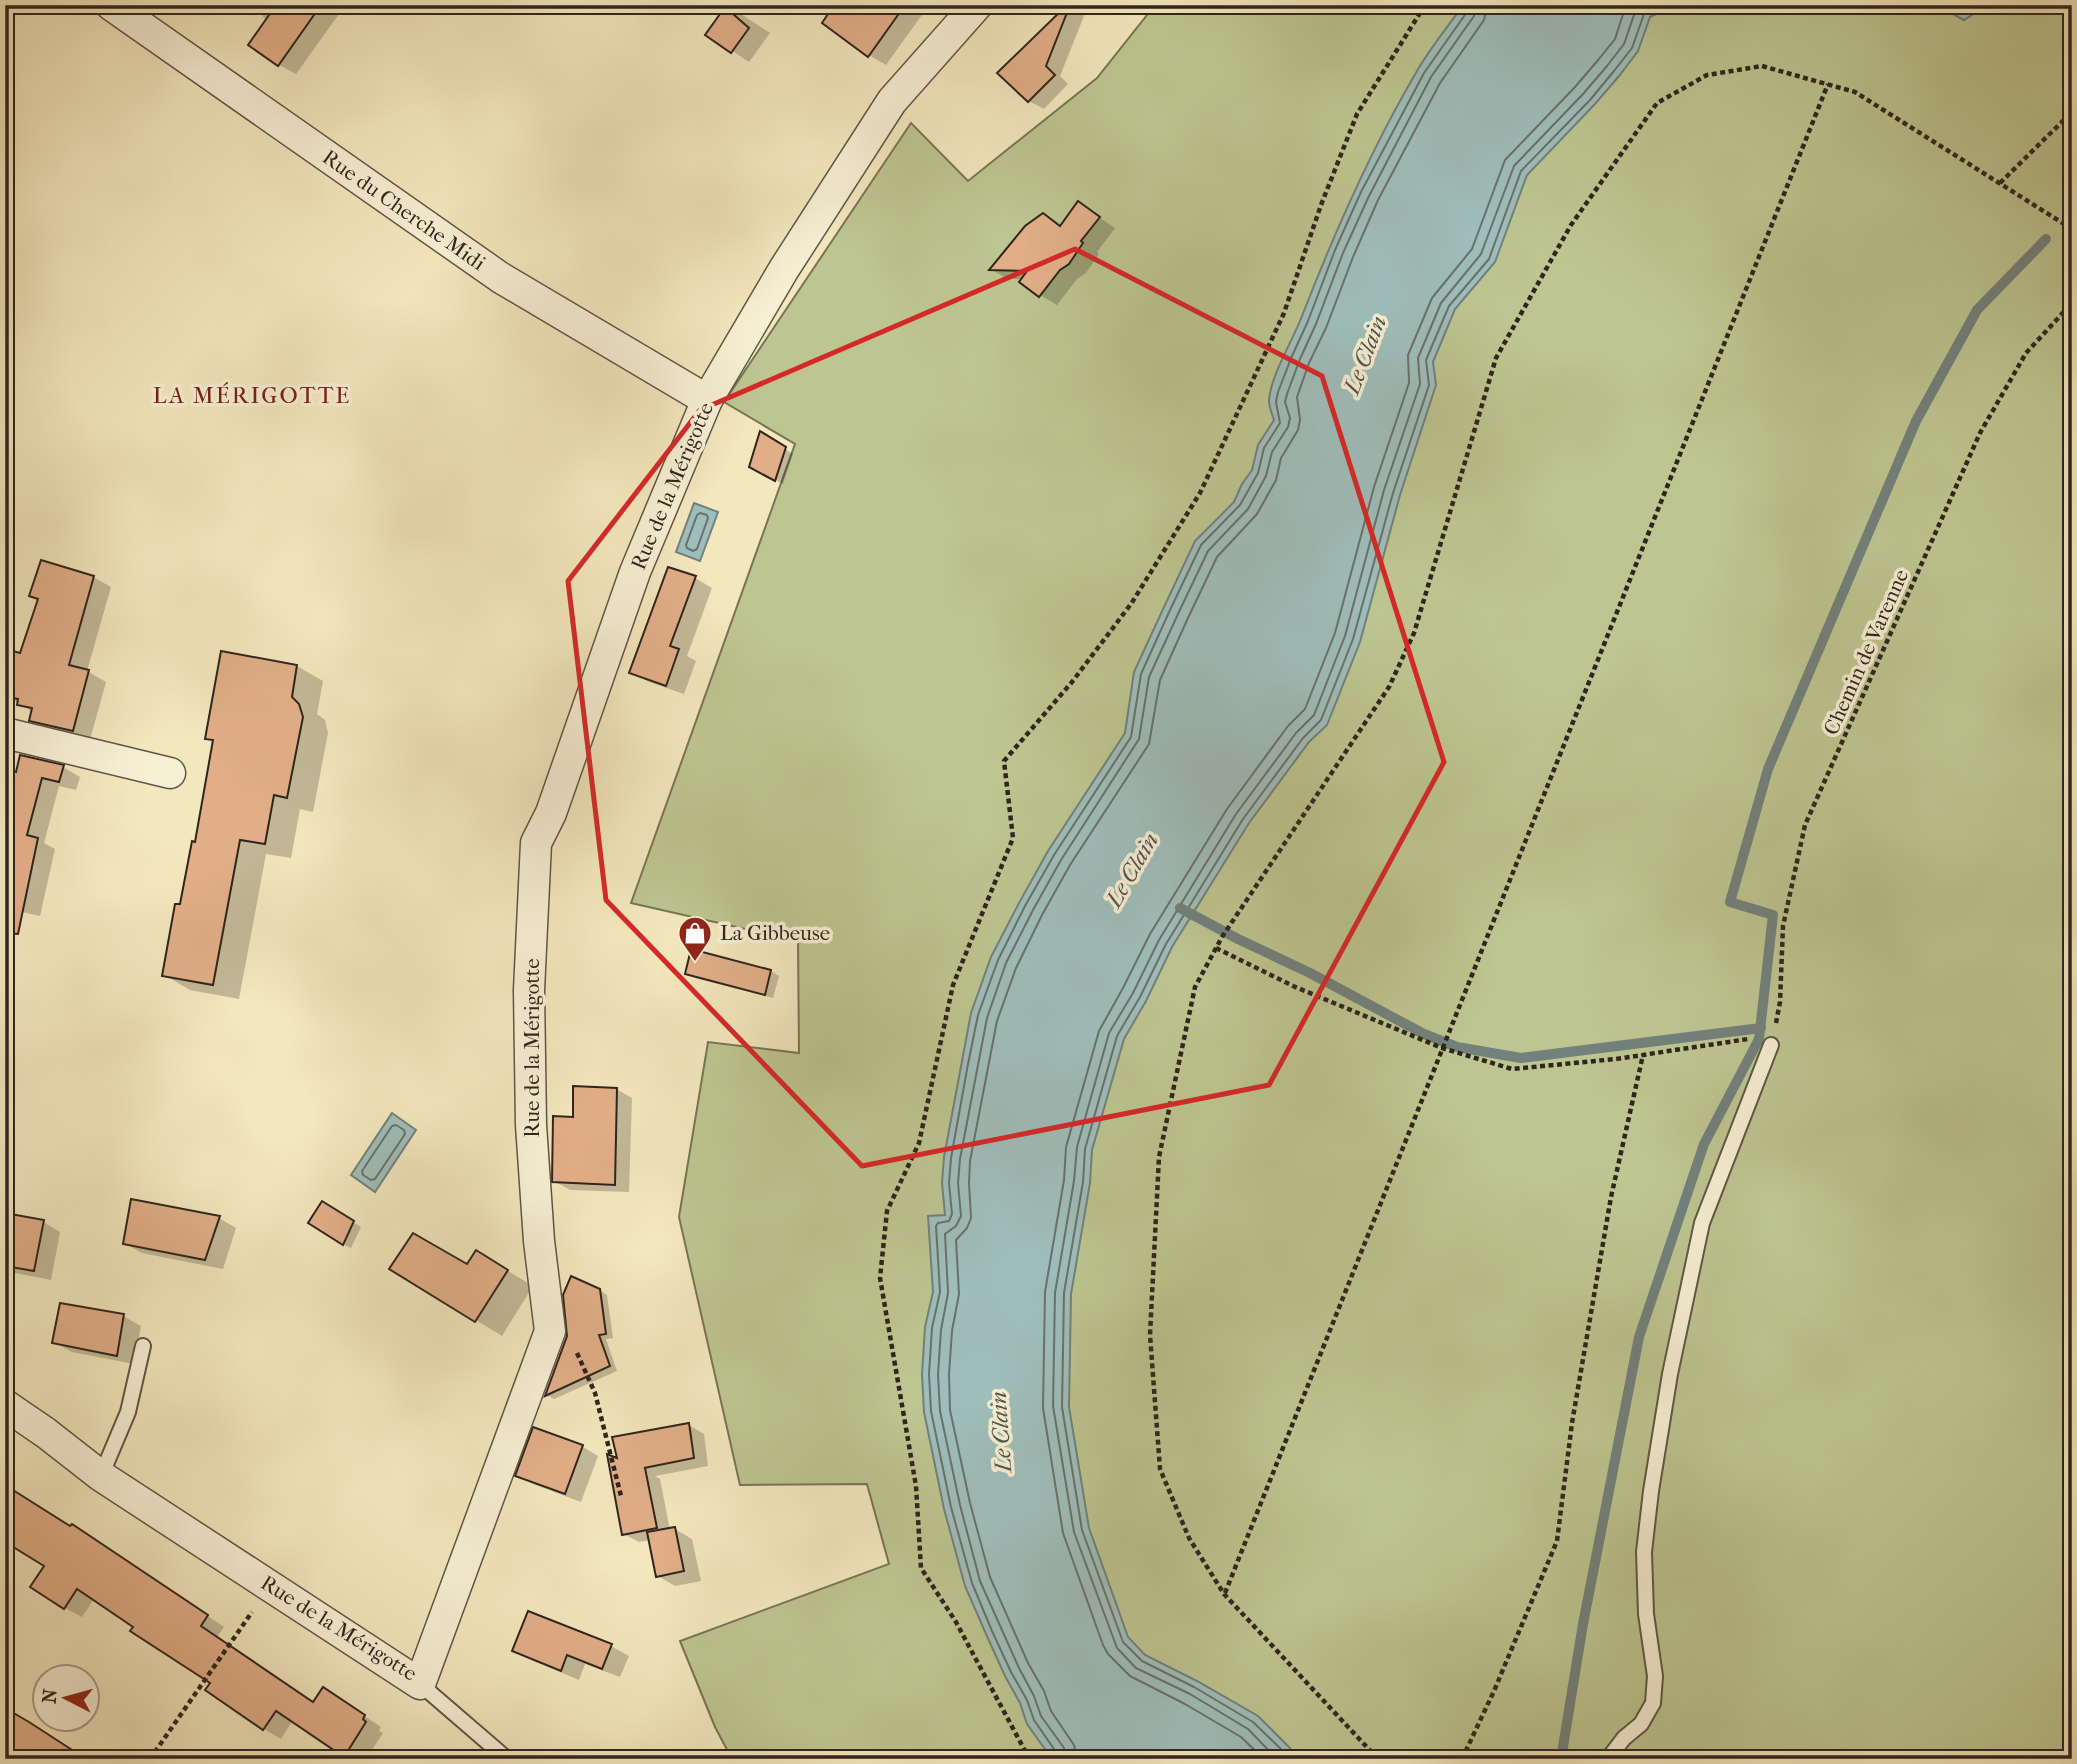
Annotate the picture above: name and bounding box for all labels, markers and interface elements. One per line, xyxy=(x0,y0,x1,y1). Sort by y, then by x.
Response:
street label: Rue du Cherche Midi xyxy=(318,145,490,275)
water label: Le Clain xyxy=(1337,312,1392,400)
district label: LA MÉRIGOTTE xyxy=(153,382,351,409)
street label: Rue de la Mérigotte xyxy=(626,399,718,573)
street label: Chemin de Varenne xyxy=(1819,565,1913,739)
water label: Le Clain xyxy=(1099,828,1164,914)
shop icon: La Gibbeuse xyxy=(676,914,714,963)
place label: La Gibbeuse xyxy=(720,921,830,945)
street label: Rue de la Mérigotte xyxy=(520,958,544,1138)
water label: Le Clain xyxy=(985,1390,1017,1476)
street label: Rue de la Mérigotte xyxy=(257,1570,421,1686)
north arrow xyxy=(32,1662,102,1732)
text: N xyxy=(38,1687,62,1705)

